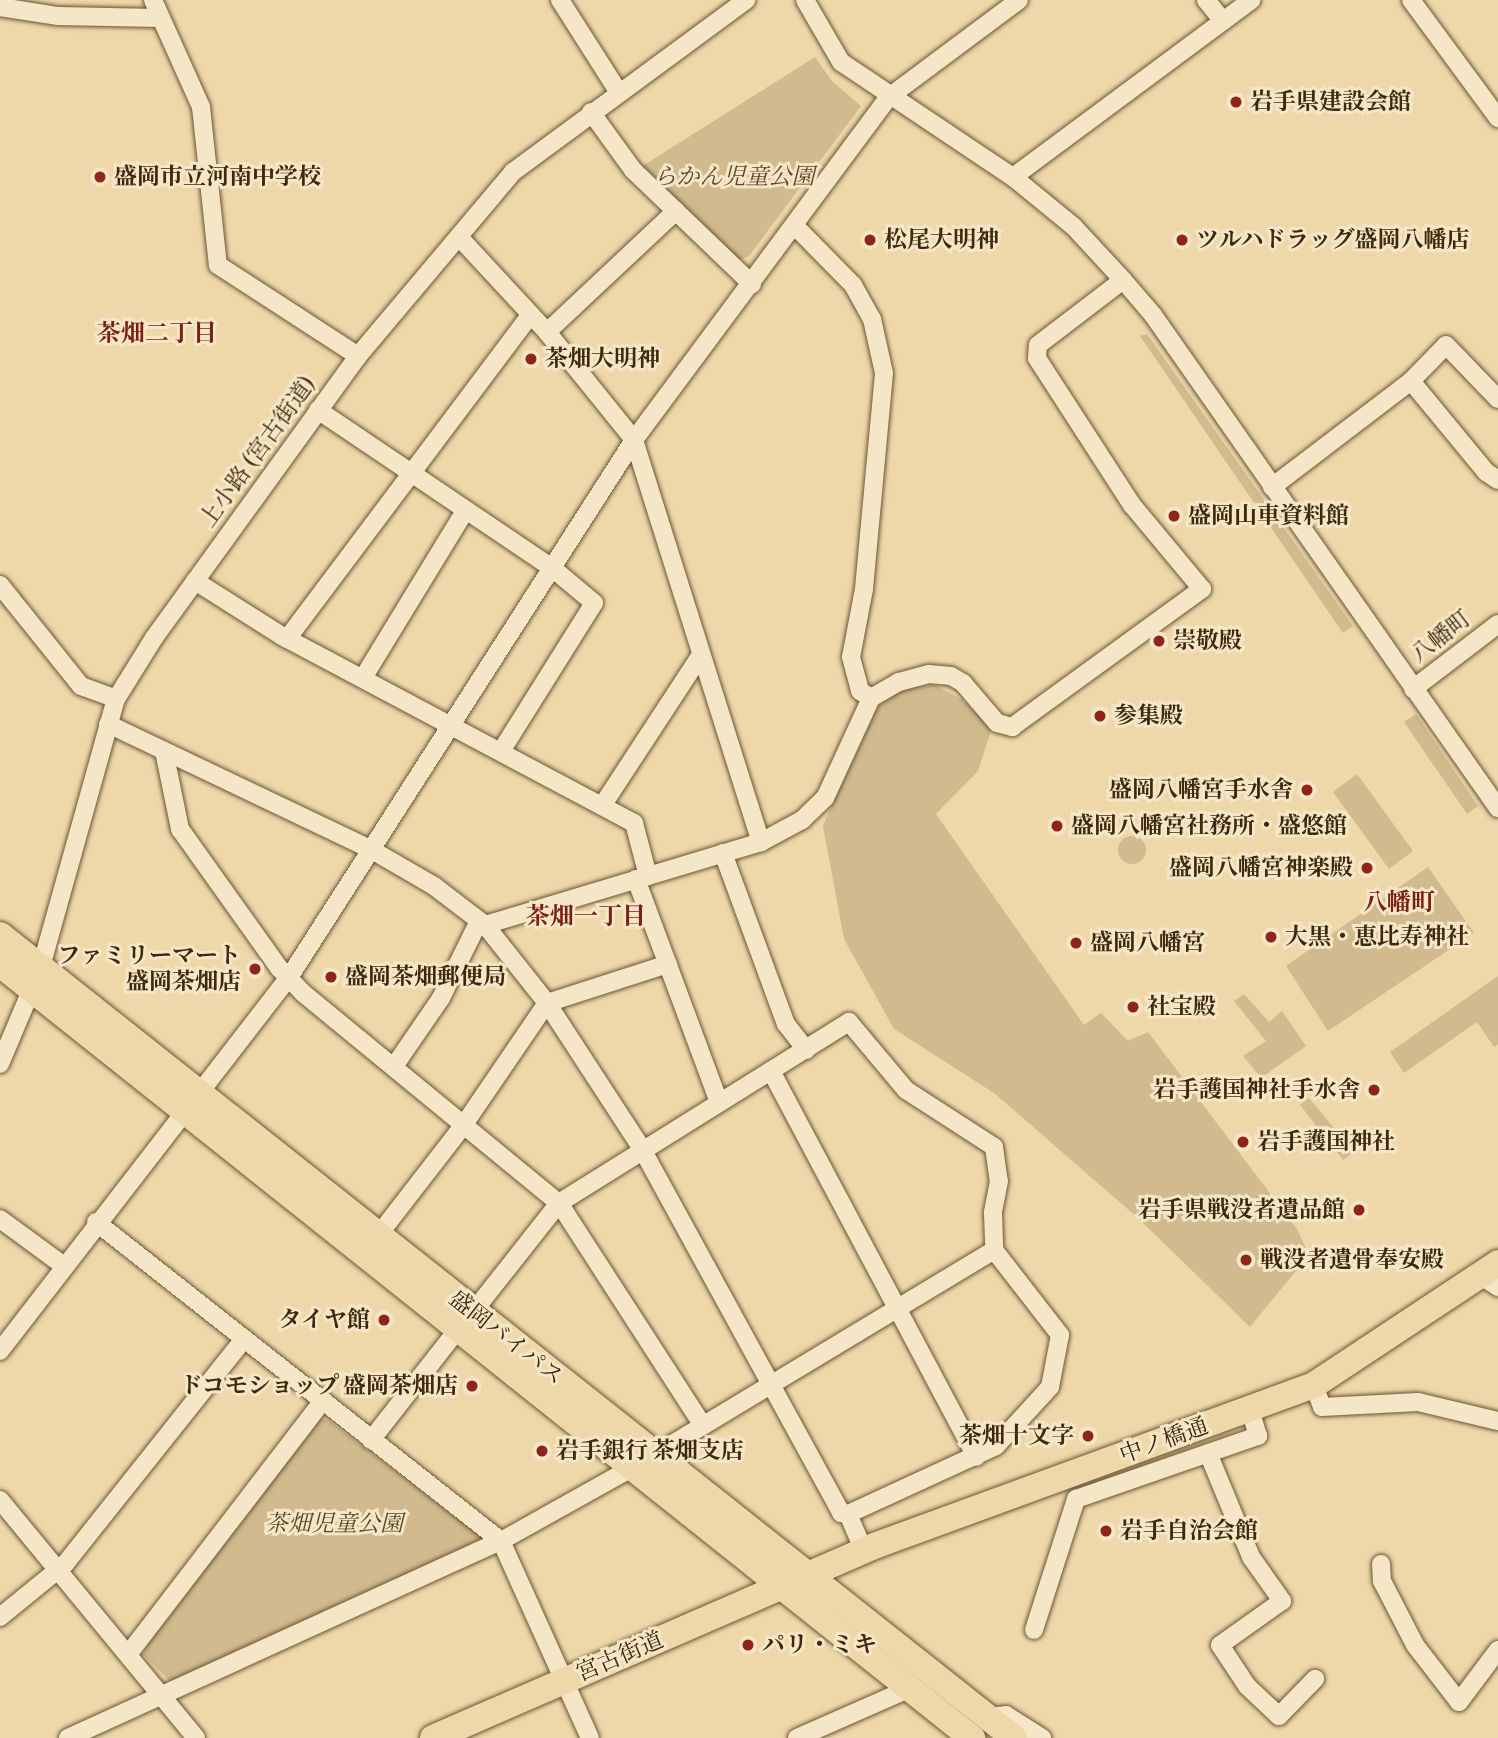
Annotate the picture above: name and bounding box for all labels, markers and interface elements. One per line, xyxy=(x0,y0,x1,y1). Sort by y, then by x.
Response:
place label: 岩手県建設会館 xyxy=(1250,88,1411,116)
marker: 岩手県建設会館 xyxy=(1228,94,1244,110)
place label: 盛岡市立河南中学校 xyxy=(114,163,321,191)
park label: らかん児童公園 xyxy=(654,163,814,191)
marker: 盛岡市立河南中学校 xyxy=(92,169,108,185)
place label: 松尾大明神 xyxy=(884,226,999,254)
place label: ツルハドラッグ盛岡八幡店 xyxy=(1196,226,1472,254)
marker: 松尾大明神 xyxy=(862,232,878,248)
marker: ツルハドラッグ盛岡八幡店 xyxy=(1174,232,1190,248)
district label: 茶畑二丁目 xyxy=(97,321,217,349)
place label: 茶畑大明神 xyxy=(545,345,660,373)
marker: 茶畑大明神 xyxy=(523,351,539,367)
street label: 上小路 (宮古街道) xyxy=(194,371,322,533)
place label: 盛岡山車資料館 xyxy=(1188,502,1349,530)
marker: 盛岡山車資料館 xyxy=(1166,508,1182,524)
street label: 八幡町 xyxy=(1405,605,1477,669)
place label: 崇敬殿 xyxy=(1173,627,1242,655)
marker: 崇敬殿 xyxy=(1151,633,1167,649)
place label: 参集殿 xyxy=(1114,702,1183,730)
marker: 参集殿 xyxy=(1092,708,1108,724)
place label: 盛岡八幡宮手水舎 xyxy=(1109,776,1293,804)
marker: 盛岡八幡宮手水舎 xyxy=(1299,782,1315,798)
place label: 盛岡八幡宮社務所・盛悠館 xyxy=(1071,812,1347,840)
marker: 盛岡八幡宮社務所・盛悠館 xyxy=(1049,818,1065,834)
place label: 盛岡八幡宮神楽殿 xyxy=(1169,854,1353,882)
marker: 盛岡八幡宮神楽殿 xyxy=(1359,860,1375,876)
district label: 八幡町 xyxy=(1363,890,1435,918)
district label: 茶畑一丁目 xyxy=(526,904,646,932)
place label: 大黒・恵比寿神社 xyxy=(1285,923,1469,951)
place label: 盛岡八幡宮 xyxy=(1090,929,1205,957)
marker: 大黒・恵比寿神社 xyxy=(1263,929,1279,945)
marker: 盛岡八幡宮 xyxy=(1068,935,1084,951)
place label: ファミリーマート 盛岡茶畑店 xyxy=(57,942,241,996)
marker: ファミリーマート 盛岡茶畑店 xyxy=(247,961,263,977)
place label: 盛岡茶畑郵便局 xyxy=(345,963,506,991)
marker: 盛岡茶畑郵便局 xyxy=(323,969,339,985)
place label: 社宝殿 xyxy=(1147,993,1216,1021)
marker: 社宝殿 xyxy=(1125,999,1141,1015)
place label: 岩手護国神社手水舎 xyxy=(1153,1076,1360,1104)
marker: 岩手護国神社手水舎 xyxy=(1366,1082,1382,1098)
place label: 岩手護国神社 xyxy=(1257,1128,1395,1156)
marker: 岩手護国神社 xyxy=(1235,1134,1251,1150)
place label: 岩手県戦没者遺品館 xyxy=(1138,1196,1345,1224)
marker: 岩手県戦没者遺品館 xyxy=(1351,1202,1367,1218)
place label: 戦没者遺骨奉安殿 xyxy=(1260,1246,1444,1274)
marker: 戦没者遺骨奉安殿 xyxy=(1238,1252,1254,1268)
street label: 盛岡バイパス xyxy=(443,1285,569,1391)
place label: タイヤ館 xyxy=(278,1306,370,1334)
marker: タイヤ館 xyxy=(376,1312,392,1328)
place label: ドコモショップ 盛岡茶畑店 xyxy=(178,1372,458,1400)
marker: ドコモショップ 盛岡茶畑店 xyxy=(464,1378,480,1394)
street label: 中ノ橋通 xyxy=(1116,1412,1212,1470)
place label: 茶畑十文字 xyxy=(959,1422,1074,1450)
marker: 茶畑十文字 xyxy=(1080,1428,1096,1444)
place label: 岩手銀行 茶畑支店 xyxy=(556,1437,744,1465)
marker: 岩手銀行 茶畑支店 xyxy=(534,1443,550,1459)
park label: 茶畑児童公園 xyxy=(265,1510,403,1538)
place label: 岩手自治会館 xyxy=(1120,1517,1258,1545)
marker: 岩手自治会館 xyxy=(1098,1523,1114,1539)
street label: 宮古街道 xyxy=(572,1626,668,1688)
place label: パリ・ミキ xyxy=(762,1631,877,1659)
marker: パリ・ミキ xyxy=(740,1637,756,1653)

